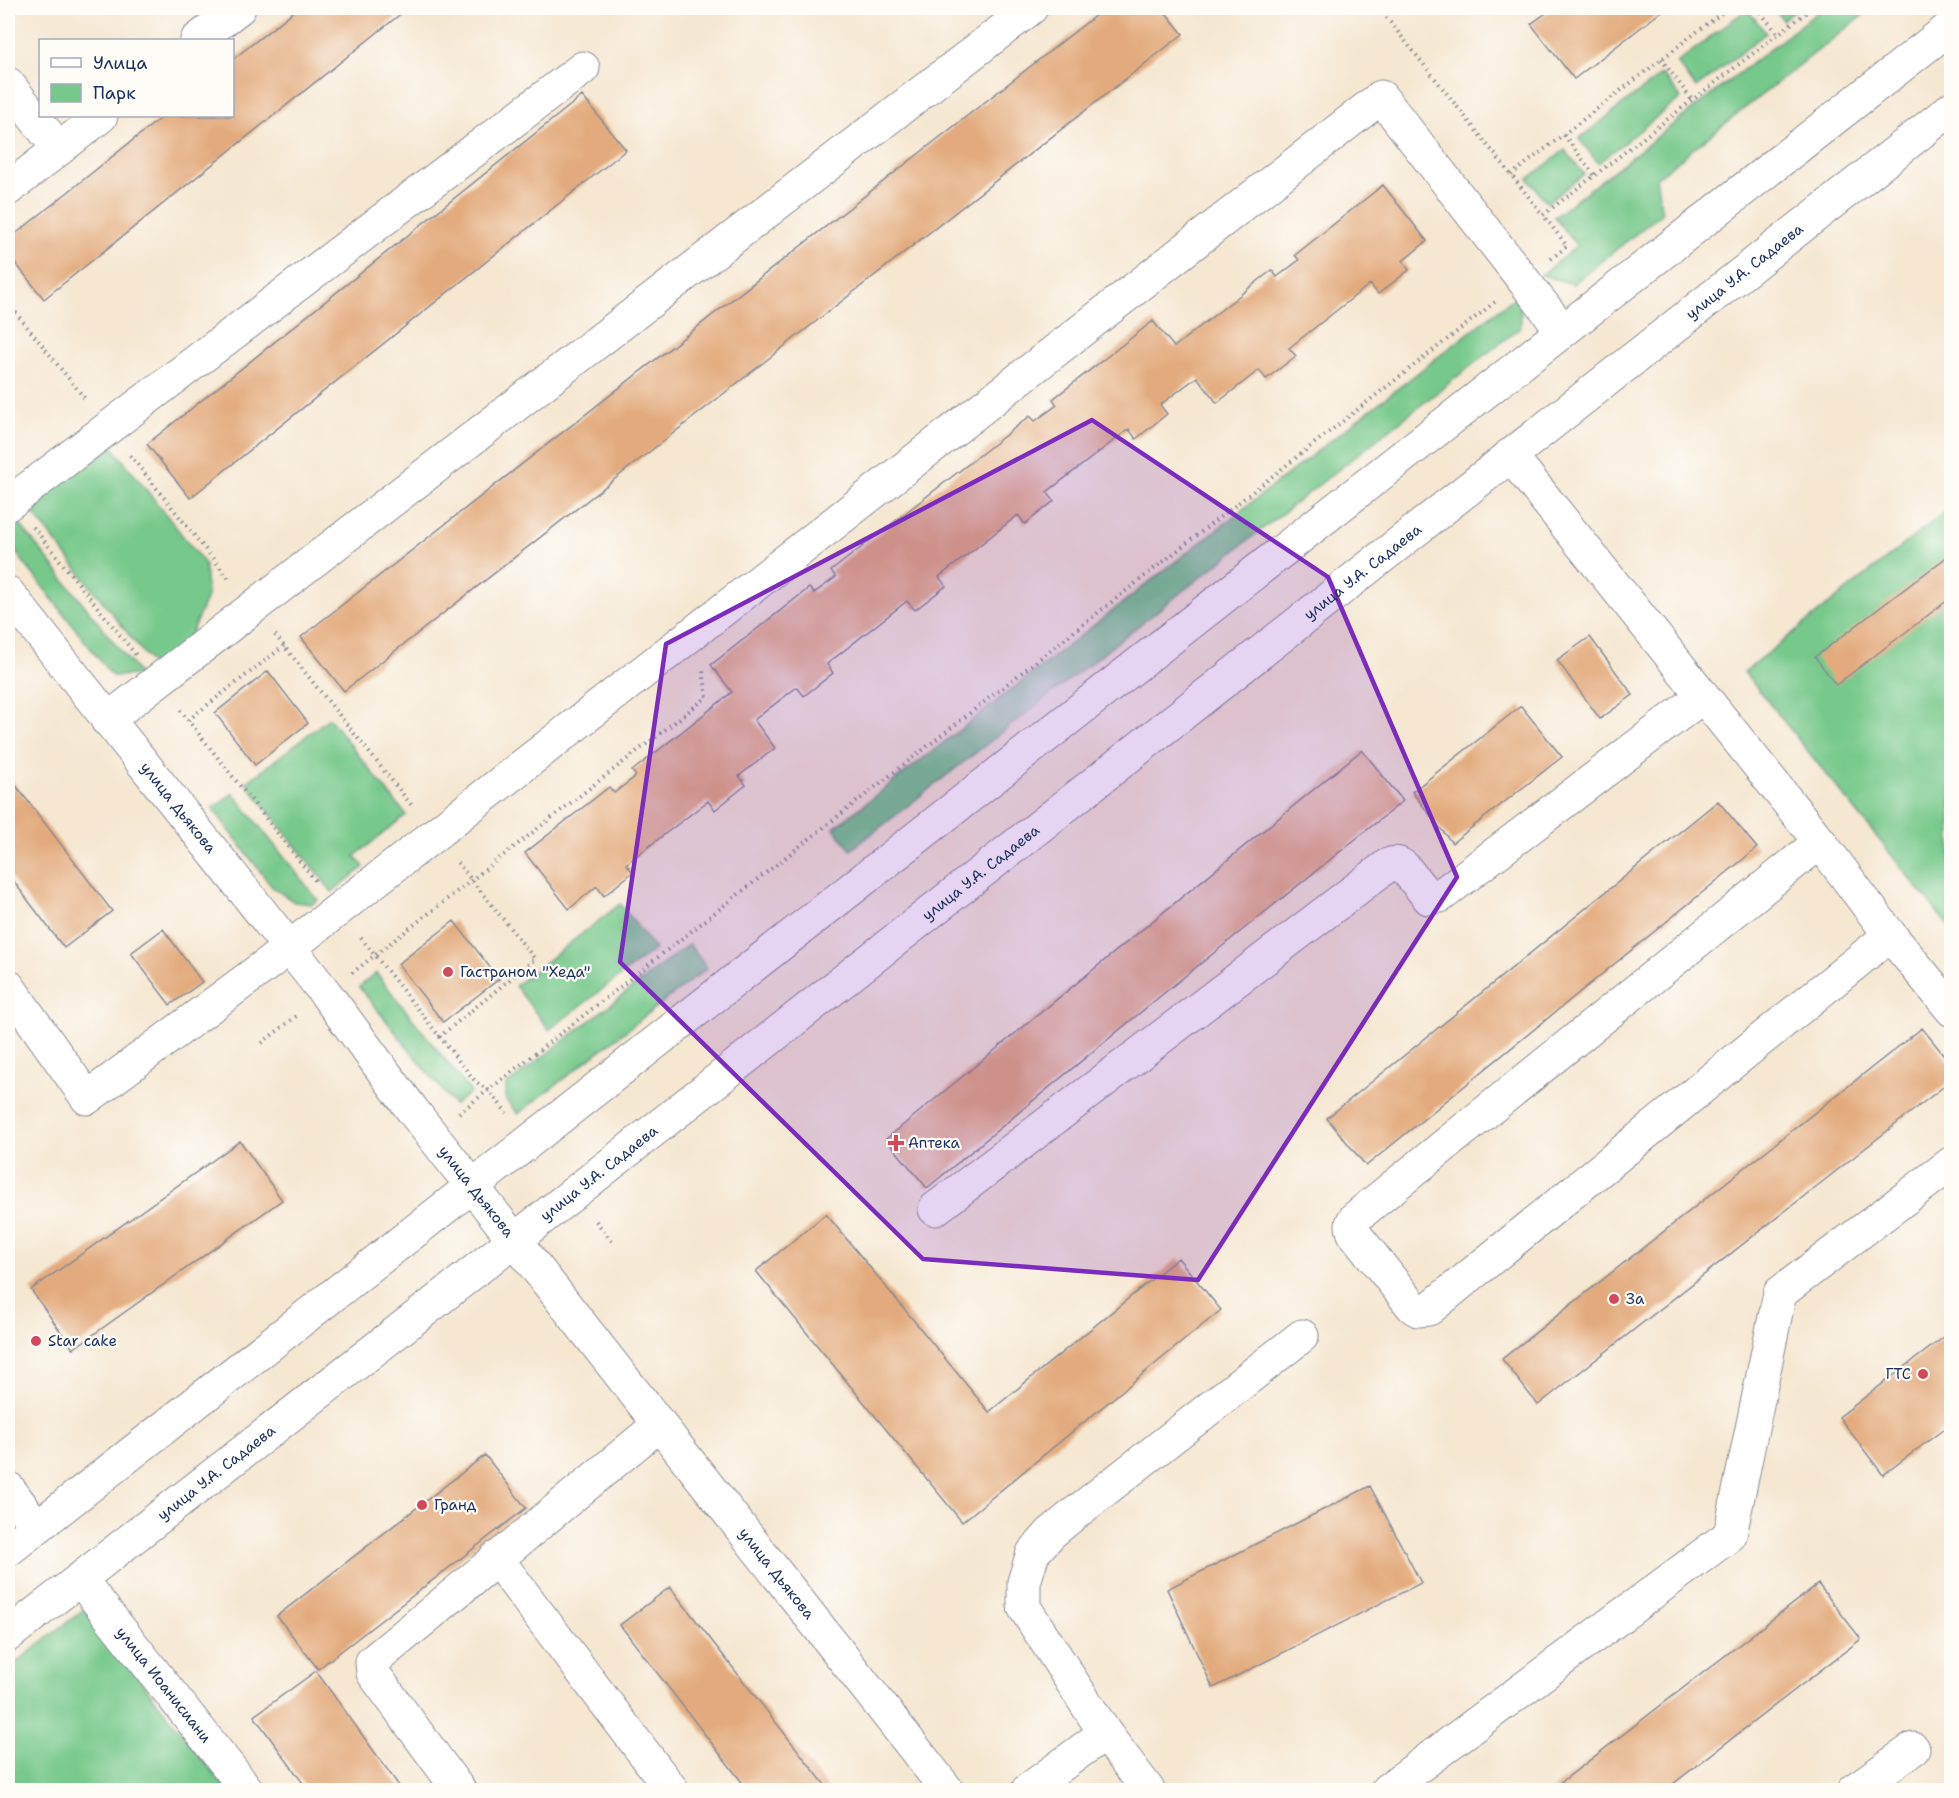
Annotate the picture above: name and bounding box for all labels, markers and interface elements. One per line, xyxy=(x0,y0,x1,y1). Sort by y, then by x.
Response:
legend xyxy=(39,39,234,117)
text: Улица xyxy=(93,51,147,75)
text: Парк xyxy=(93,81,136,105)
street label: улица У.А. Садаева xyxy=(1682,218,1808,324)
street label: улица У.А. Садаева xyxy=(1300,519,1426,624)
street label: улица Дьякова xyxy=(136,758,221,858)
street label: улица У.А. Садаева xyxy=(918,820,1044,925)
place label: Гастраном "Хеда" xyxy=(460,962,590,982)
marker: Гастраном "Хеда" xyxy=(441,965,455,979)
street label: улица У.А. Садаева xyxy=(536,1120,662,1226)
place label: Аптека xyxy=(908,1133,961,1153)
marker: Аптека xyxy=(889,1136,903,1150)
street label: улица Дьякова xyxy=(434,1142,519,1242)
place label: За xyxy=(1626,1289,1645,1309)
marker: За xyxy=(1607,1292,1621,1306)
place label: Star cake xyxy=(48,1331,117,1351)
marker: Star cake xyxy=(29,1334,43,1348)
place label: ГТС xyxy=(1885,1364,1911,1384)
marker: ГТС xyxy=(1916,1367,1930,1381)
street label: улица У.А. Садаева xyxy=(153,1420,280,1525)
place label: Гранд xyxy=(434,1495,477,1515)
marker: Гранд xyxy=(415,1498,429,1512)
street label: улица Дьякова xyxy=(734,1524,819,1624)
street label: улица Иоанисиани xyxy=(112,1623,216,1747)

